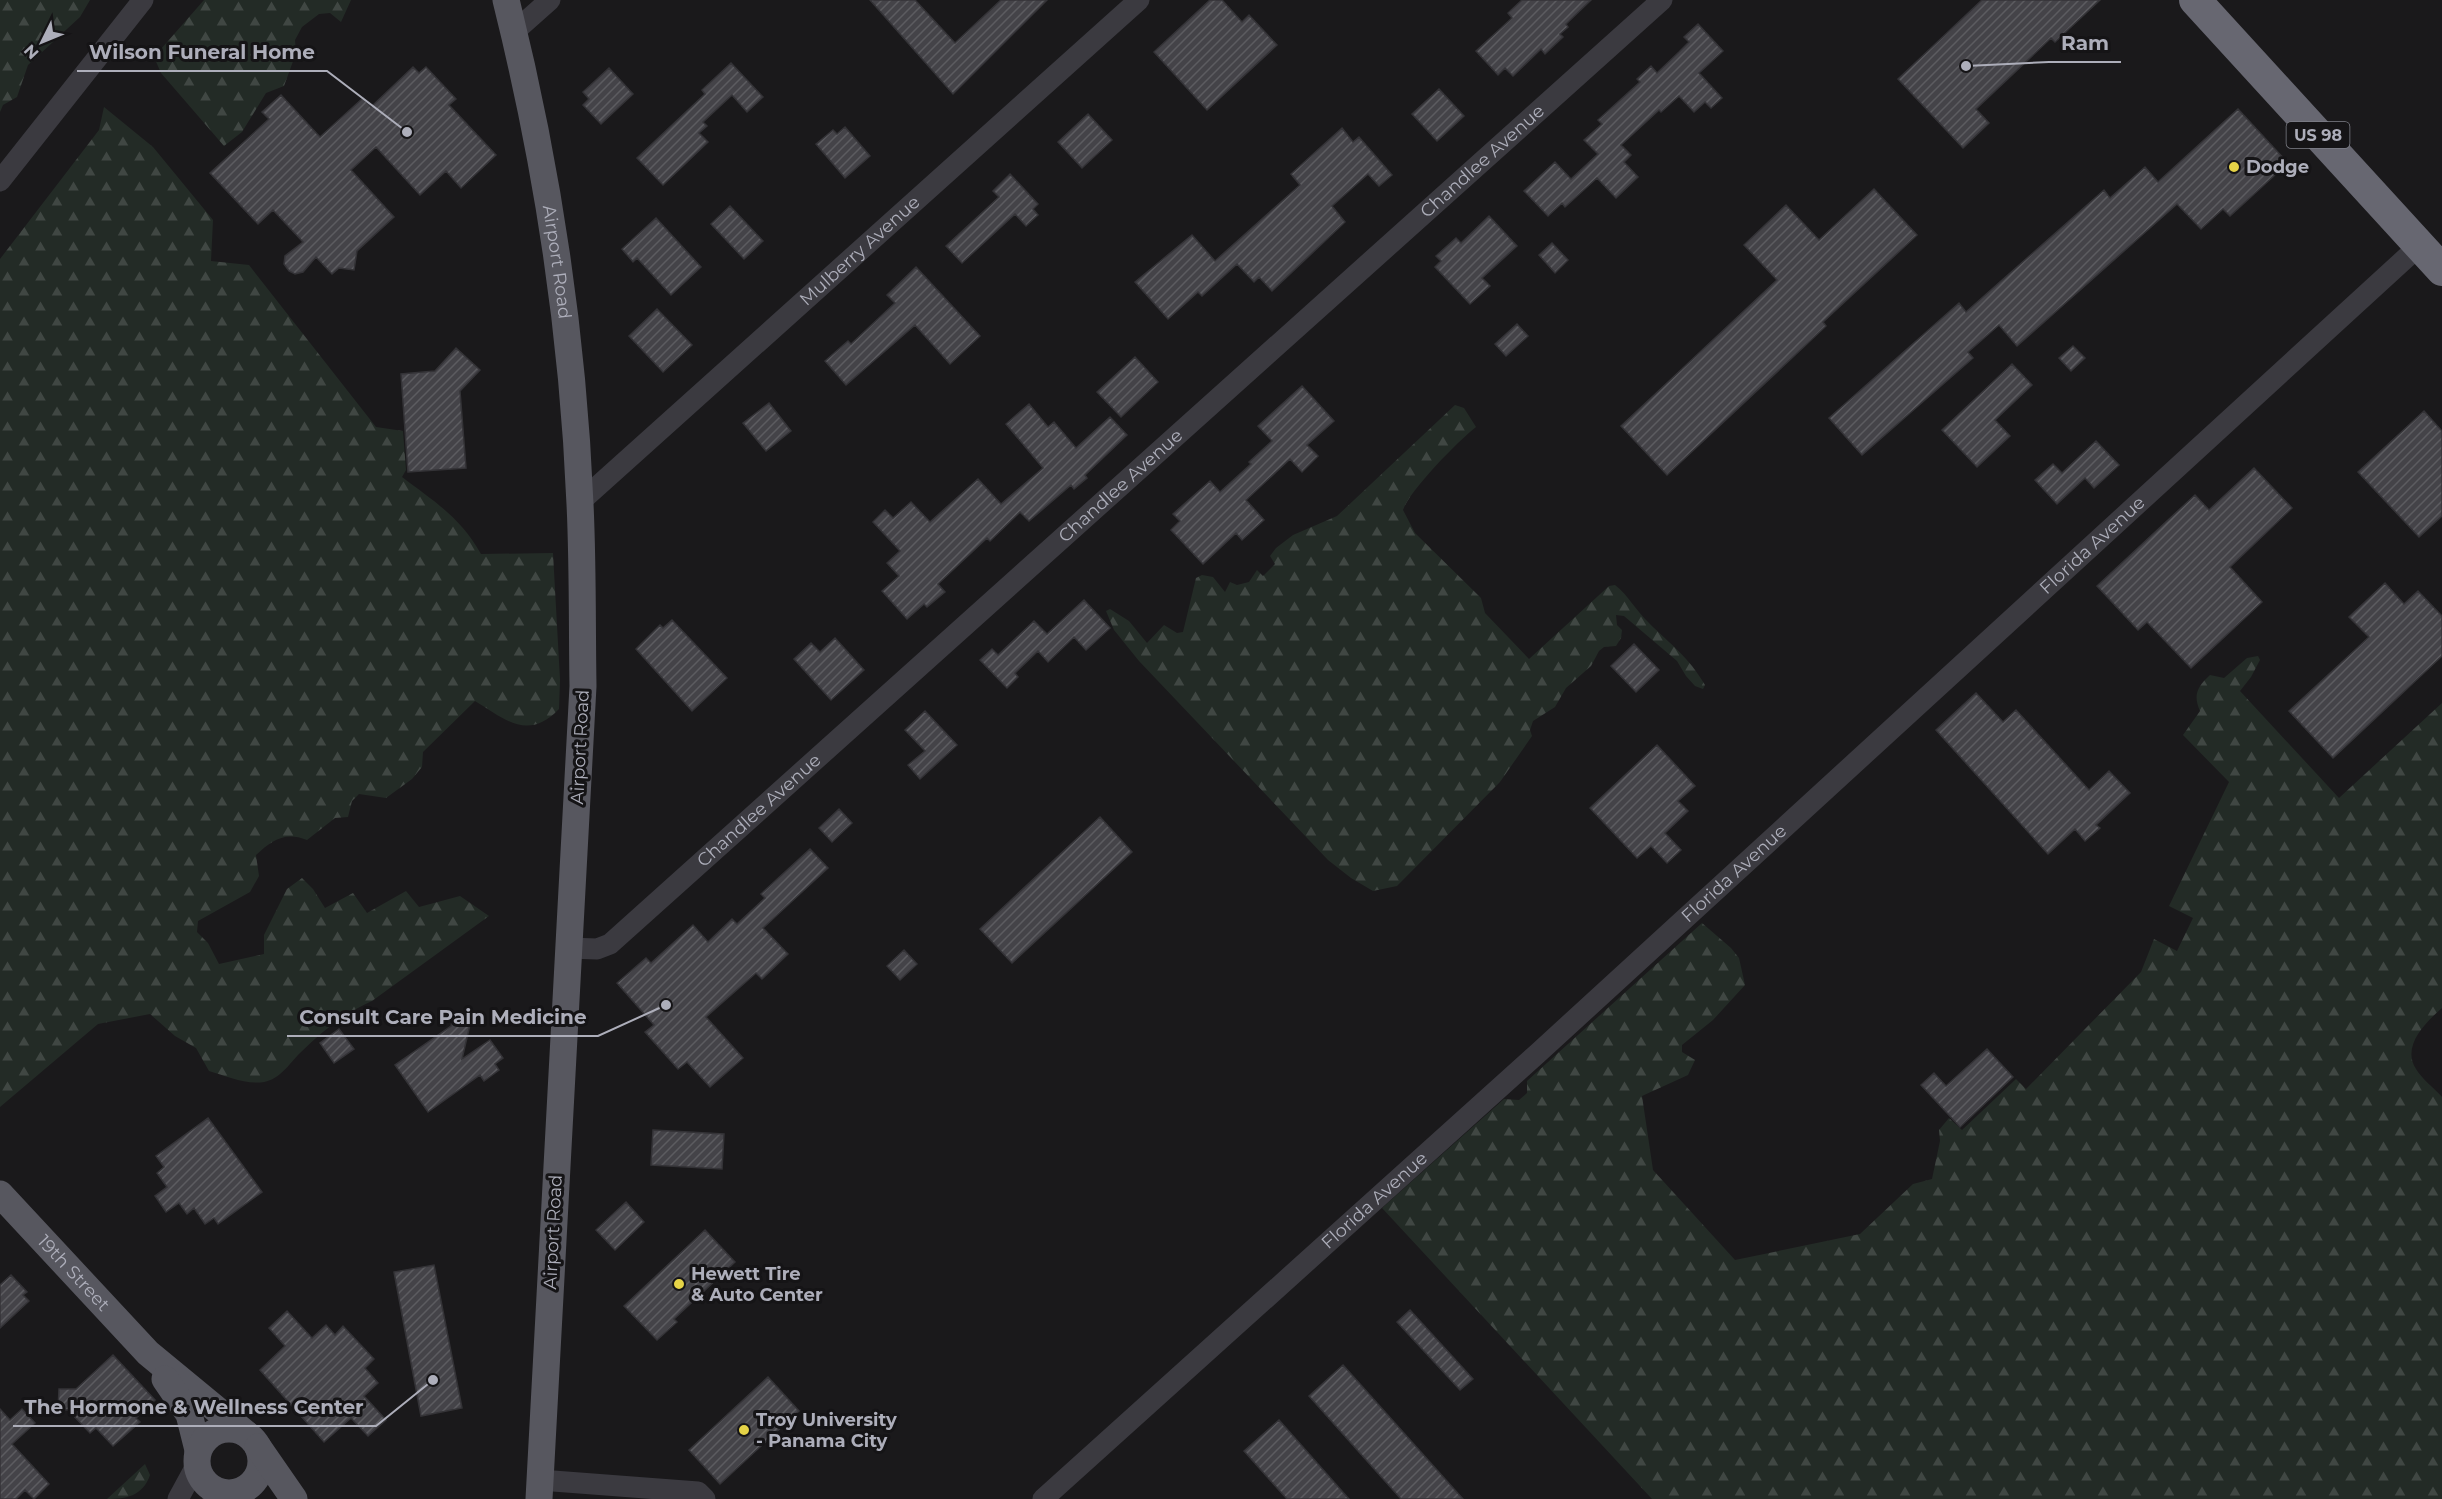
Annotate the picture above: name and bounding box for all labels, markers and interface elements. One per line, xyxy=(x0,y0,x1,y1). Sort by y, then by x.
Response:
north arrow xyxy=(12,12,72,72)
callout: Ram xyxy=(2049,24,2121,62)
text: Ram xyxy=(2061,31,2109,55)
callout: Wilson Funeral Home xyxy=(77,33,327,71)
text: Wilson Funeral Home xyxy=(89,40,315,64)
text: N xyxy=(20,41,43,63)
street label: Chandlee Avenue xyxy=(1416,100,1549,223)
road number: US 98 xyxy=(2286,122,2350,148)
place label: Dodge xyxy=(2246,156,2309,178)
marker: Dodge xyxy=(2227,160,2241,174)
street label: Mulberry Avenue xyxy=(795,191,924,310)
street label: Airport Road xyxy=(538,203,576,320)
street label: Chandlee Avenue xyxy=(1054,424,1187,547)
street label: Florida Avenue xyxy=(2035,491,2150,599)
street label: Airport Road xyxy=(566,689,594,805)
street label: Chandlee Avenue xyxy=(692,749,826,872)
street label: Florida Avenue xyxy=(1677,820,1791,927)
callout: Consult Care Pain Medicine xyxy=(287,998,598,1036)
text: Consult Care Pain Medicine xyxy=(299,1005,587,1029)
street label: Florida Avenue xyxy=(1317,1147,1432,1254)
street label: Airport Road xyxy=(539,1174,567,1290)
street label: 19th Street xyxy=(33,1230,114,1316)
place label: Hewett Tire & Auto Center xyxy=(691,1263,823,1306)
marker: Hewett Tire & Auto Center xyxy=(672,1277,686,1291)
callout: The Hormone & Wellness Center xyxy=(13,1388,376,1426)
text: The Hormone & Wellness Center xyxy=(24,1395,364,1419)
place label: Troy University - Panama City xyxy=(756,1409,897,1452)
marker: Troy University - Panama City xyxy=(737,1423,751,1437)

